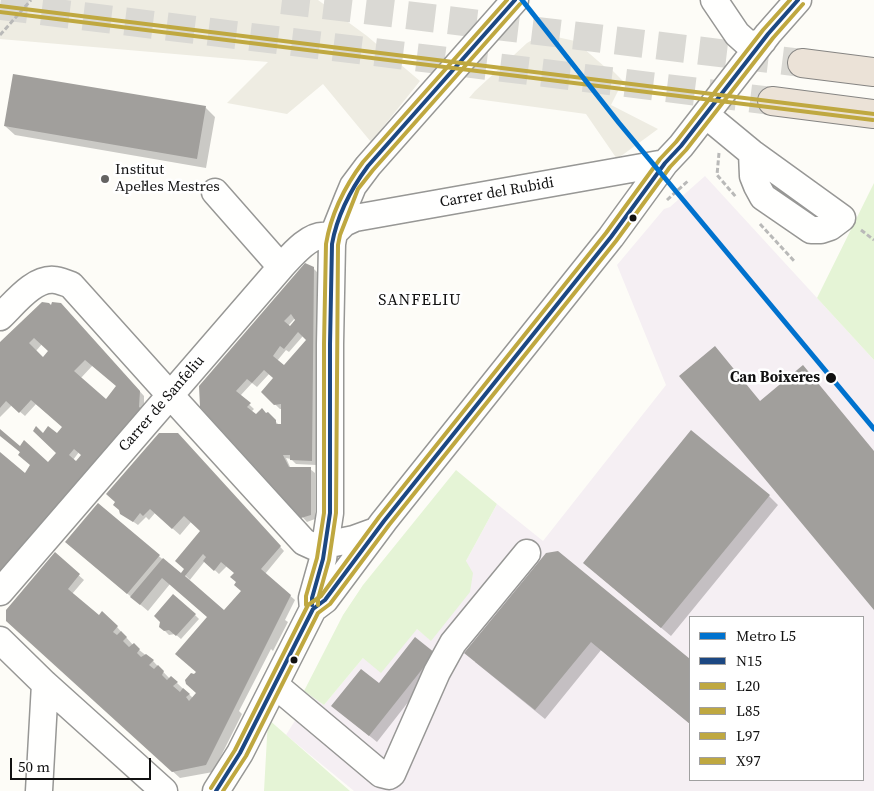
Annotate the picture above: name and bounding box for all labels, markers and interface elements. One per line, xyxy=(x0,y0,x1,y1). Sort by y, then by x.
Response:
place label: Institut Apel·les Mestres xyxy=(115,161,220,196)
marker: Institut Apel·les Mestres xyxy=(99,173,111,185)
street label: Carrer del Rubidi xyxy=(439,174,555,212)
unlabelled marker xyxy=(628,213,638,223)
district label: SANFELIU xyxy=(377,291,463,311)
street label: Carrer de Sanfeliu xyxy=(115,352,209,456)
place label: Can Boixeres xyxy=(730,369,820,387)
marker: Can Boixeres xyxy=(824,371,838,385)
legend xyxy=(689,616,864,781)
text: Metro L5 xyxy=(736,625,796,646)
text: N15 xyxy=(736,650,762,671)
unlabelled marker xyxy=(289,655,299,665)
text: L20 xyxy=(736,675,760,696)
text: L85 xyxy=(736,700,760,721)
text: L97 xyxy=(736,725,760,746)
scale bar xyxy=(12,748,154,780)
text: X97 xyxy=(736,750,761,771)
text: 50 m xyxy=(18,756,50,777)

